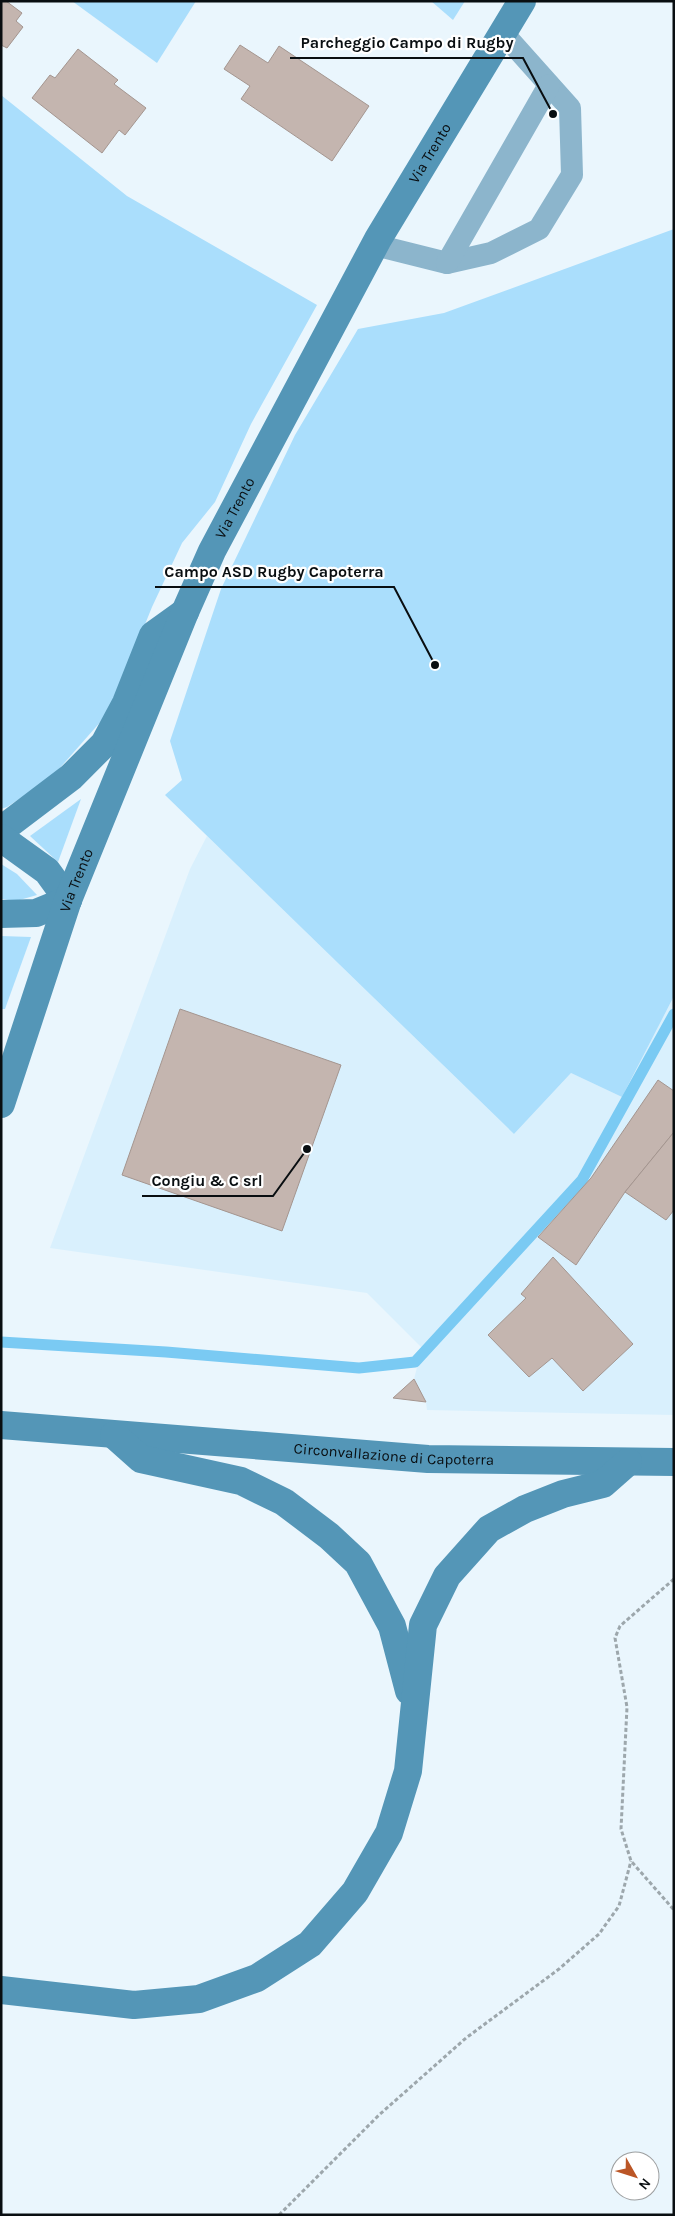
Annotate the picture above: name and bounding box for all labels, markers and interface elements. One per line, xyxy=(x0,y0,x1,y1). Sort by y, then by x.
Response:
callout: Parcheggio Campo di Rugby xyxy=(290,27,523,58)
text: Parcheggio Campo di Rugby xyxy=(300,33,514,52)
street label: Via Trento xyxy=(405,120,455,187)
street label: Via Trento xyxy=(211,474,259,542)
callout: Campo ASD Rugby Capoterra xyxy=(155,556,394,587)
text: Campo ASD Rugby Capoterra xyxy=(164,562,384,581)
street label: Via Trento xyxy=(56,846,97,915)
callout: Congiu & C srl xyxy=(142,1165,273,1196)
text: Congiu & C srl xyxy=(151,1171,263,1190)
street label: Circonvallazione di Capoterra xyxy=(293,1439,494,1469)
north arrow xyxy=(610,2151,660,2201)
text: N xyxy=(635,2175,654,2193)

